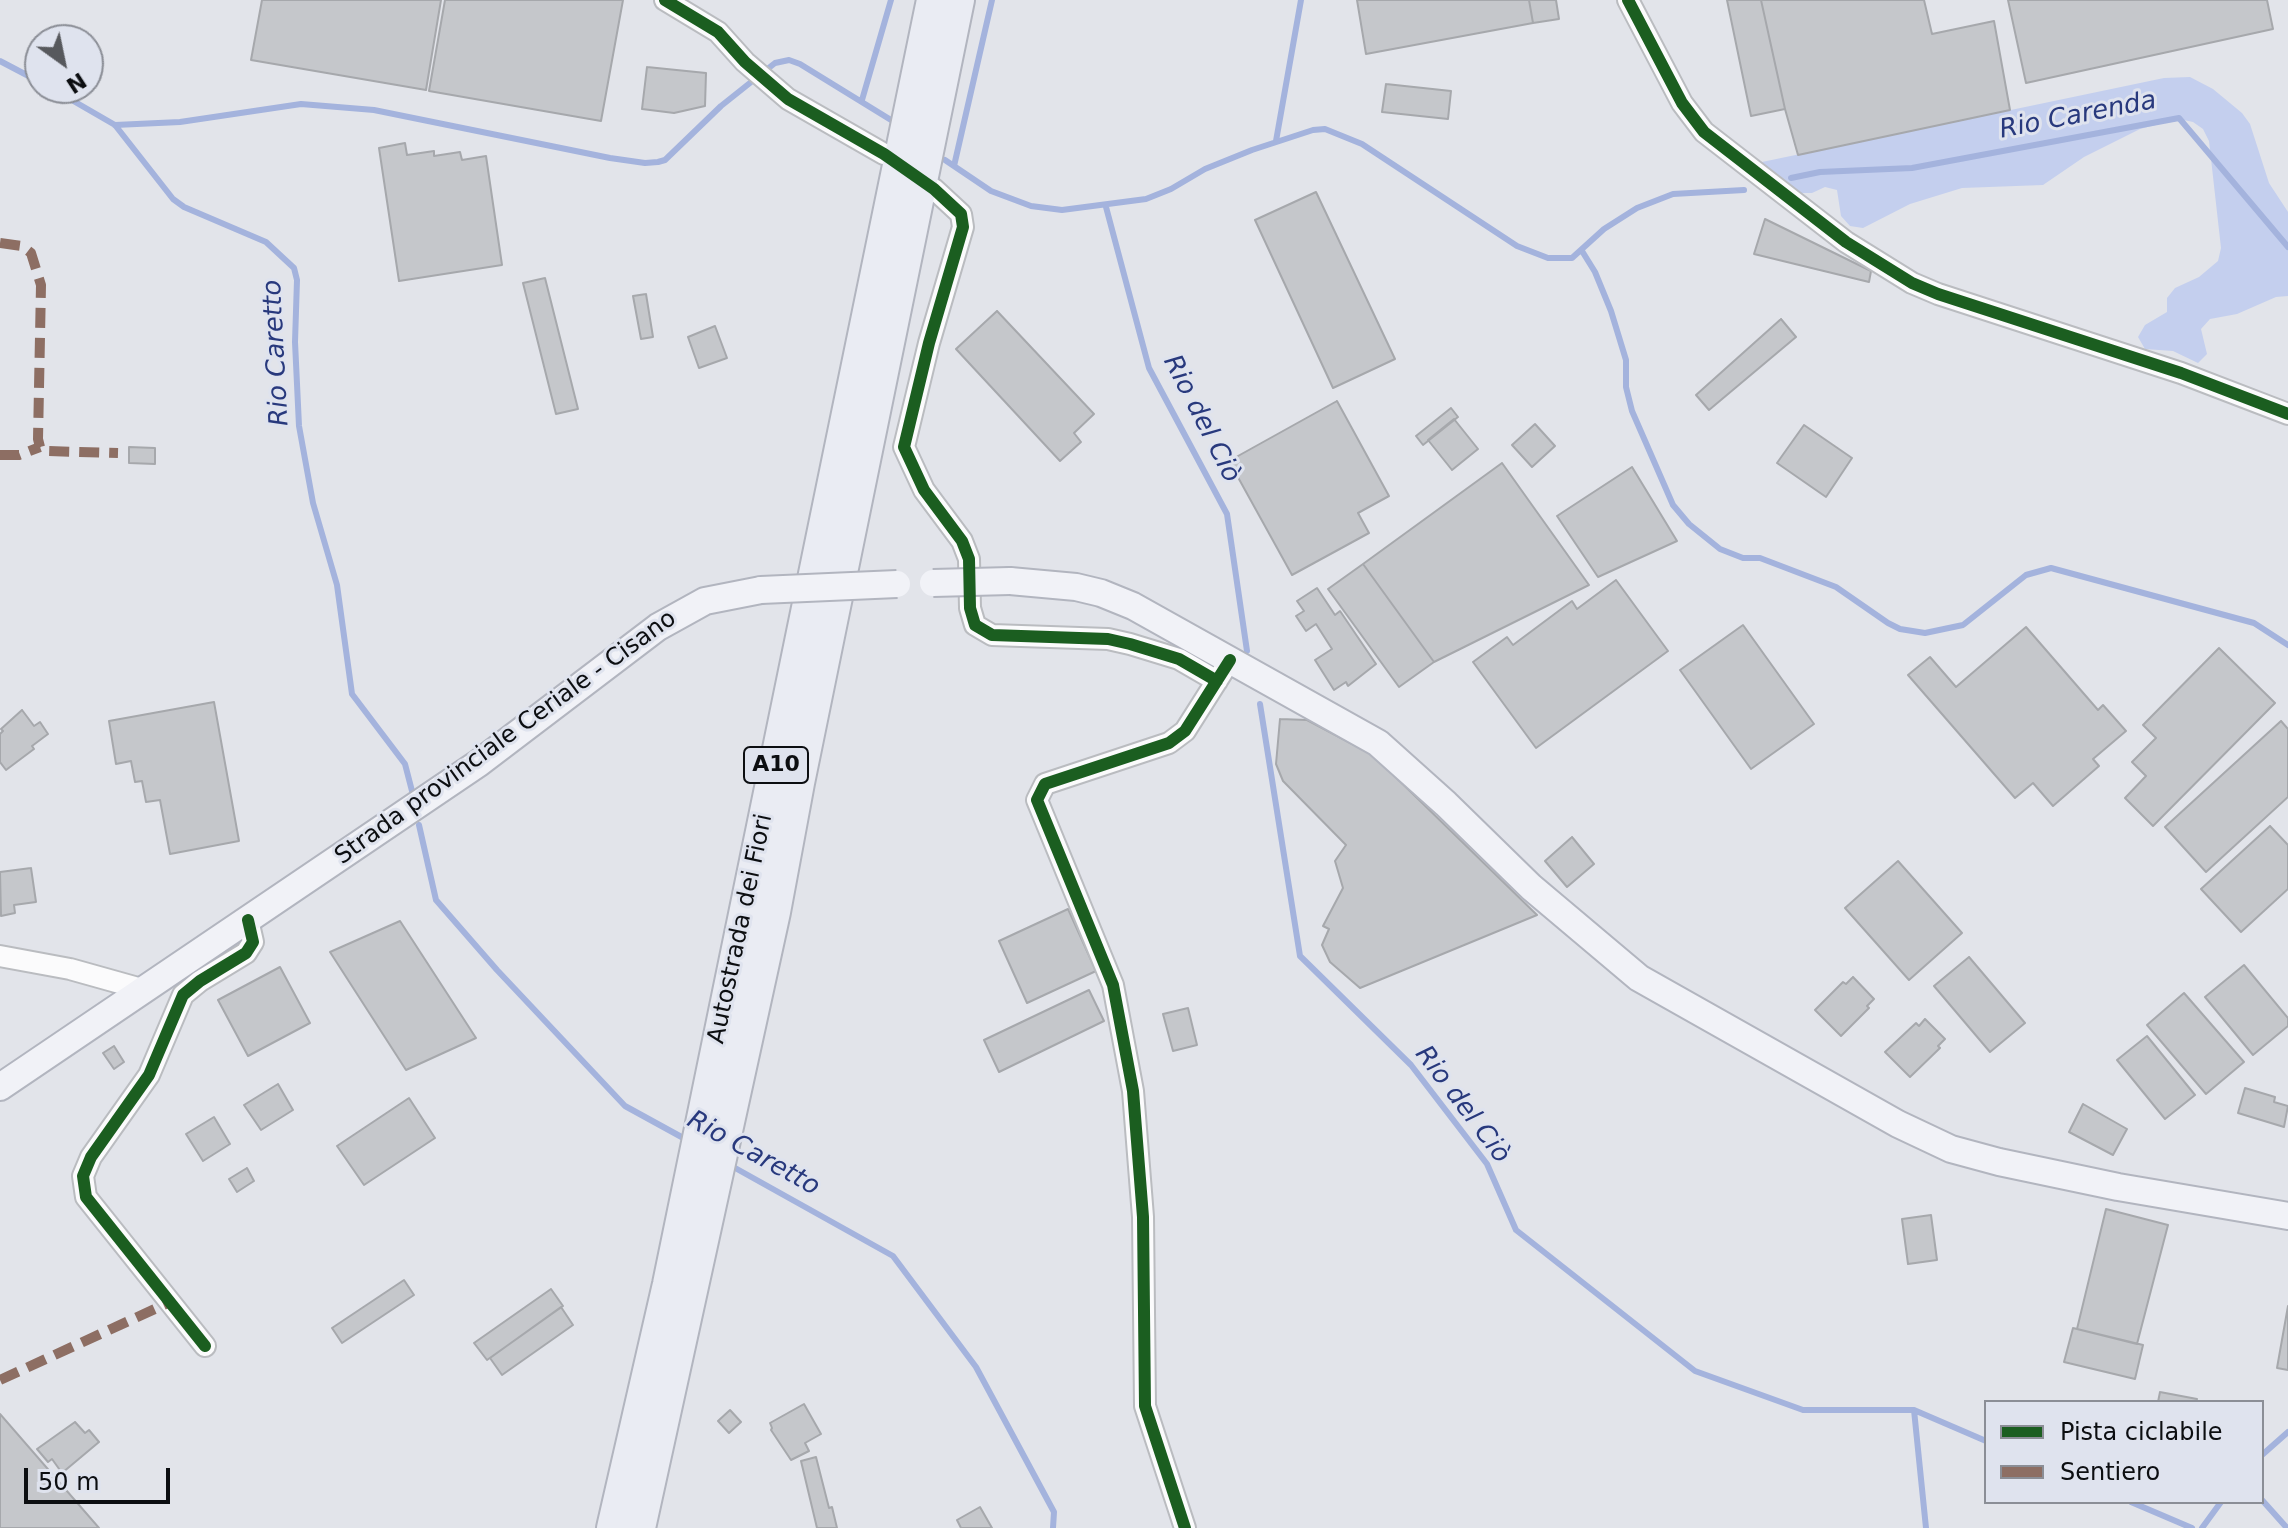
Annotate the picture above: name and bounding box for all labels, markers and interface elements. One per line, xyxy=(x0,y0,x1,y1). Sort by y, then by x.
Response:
north arrow xyxy=(24,24,104,104)
text: N xyxy=(62,67,91,98)
water label: Rio Carenda xyxy=(1997,86,2159,146)
water label: Rio Caretto xyxy=(258,279,296,427)
water label: Rio del Ciò xyxy=(1156,350,1246,488)
street label: Strada provinciale Ceriale - Cisano xyxy=(330,605,682,871)
road number: A10 xyxy=(744,747,808,783)
street label: Autostrada dei Fiori xyxy=(703,812,779,1046)
water label: Rio del Ciò xyxy=(1408,1040,1516,1170)
water label: Rio Caretto xyxy=(681,1105,825,1203)
legend xyxy=(1984,1400,2264,1504)
text: Pista ciclabile xyxy=(2060,1418,2223,1446)
scale bar xyxy=(28,1452,174,1502)
text: Sentiero xyxy=(2060,1458,2160,1486)
text: 50 m xyxy=(38,1468,100,1496)

